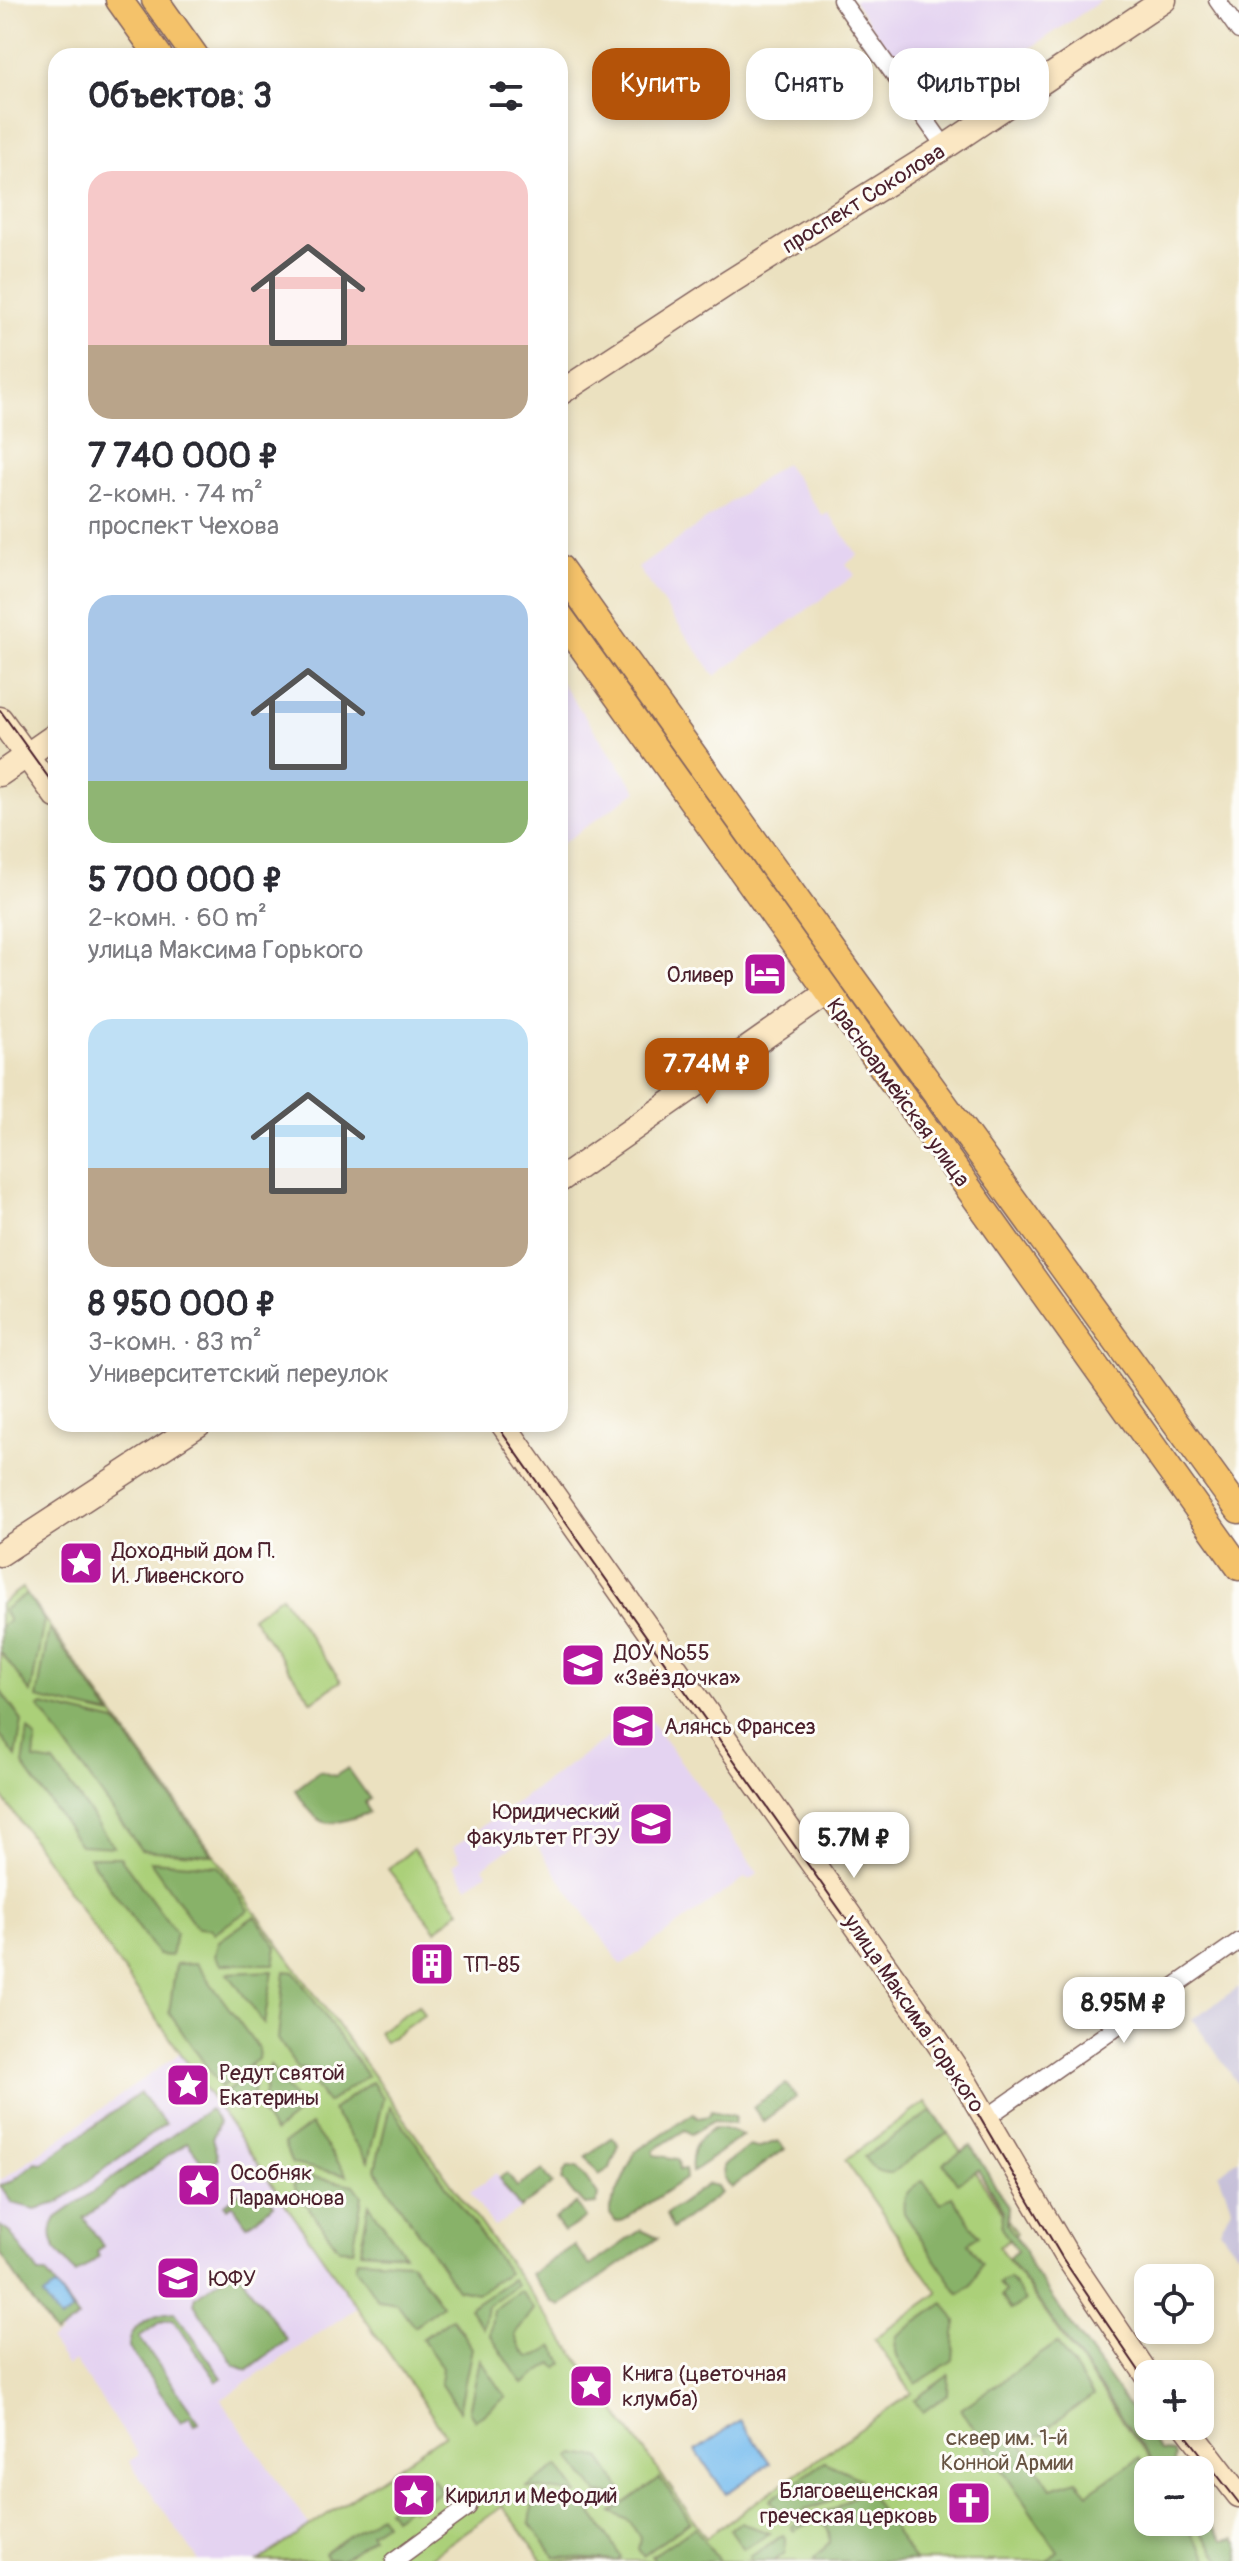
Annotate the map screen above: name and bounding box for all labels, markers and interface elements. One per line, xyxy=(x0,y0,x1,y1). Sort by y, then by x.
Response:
chip: Купить xyxy=(592,48,730,120)
chip: Снять xyxy=(746,48,873,120)
chip: Фильтры xyxy=(889,48,1049,120)
icon: filters xyxy=(484,74,528,118)
text: Объектов: 3 xyxy=(88,75,272,118)
street label: проспект Соколова xyxy=(777,137,950,260)
icon: home xyxy=(236,223,380,367)
text: 7 740 000 ₽ xyxy=(88,435,279,478)
text: 2-комн. · 74 m² xyxy=(88,478,263,510)
text: проспект Чехова xyxy=(88,510,279,542)
icon: home xyxy=(236,647,380,791)
text: 5 700 000 ₽ xyxy=(88,859,283,902)
text: 2-комн. · 60 m² xyxy=(88,902,267,934)
text: улица Максима Горького xyxy=(88,934,363,966)
hotel icon: Оливер xyxy=(741,950,789,998)
place label: Оливер xyxy=(667,961,734,989)
street label: Красноармейская улица xyxy=(820,993,976,1192)
pin: 7.74M ₽ xyxy=(633,1038,781,1106)
text: 7.74M ₽ xyxy=(663,1048,751,1080)
icon: home xyxy=(236,1071,380,1215)
text: 8 950 000 ₽ xyxy=(88,1283,277,1326)
text: 3-комн. · 83 m² xyxy=(88,1326,262,1358)
text: Университетский переулок xyxy=(88,1358,389,1390)
place label: Доходный дом П. И. Ливенского xyxy=(111,1537,276,1590)
place icon: Доходный дом П. И. Ливенского xyxy=(57,1539,105,1587)
place label: ДОУ №55 «Звёздочка» xyxy=(613,1639,740,1692)
school or university icon: ДОУ №55 «Звёздочка» xyxy=(559,1641,607,1689)
school or university icon: Алянсь Франсез xyxy=(609,1702,657,1750)
place label: Алянсь Франсез xyxy=(664,1713,816,1741)
place label: Юридический факультет РГЭУ xyxy=(466,1798,620,1851)
school or university icon: Юридический факультет РГЭУ xyxy=(627,1800,675,1848)
pin: 5.7M ₽ xyxy=(789,1812,919,1880)
text: 5.7M ₽ xyxy=(817,1822,891,1854)
street label: улица Максима Горького xyxy=(837,1908,991,2118)
building icon: ТП-85 xyxy=(408,1940,456,1988)
place label: ТП-85 xyxy=(463,1951,521,1979)
pin: 8.95M ₽ xyxy=(1050,1977,1198,2045)
text: 8.95M ₽ xyxy=(1081,1987,1167,2019)
place label: Редут святой Екатерины xyxy=(219,2059,345,2112)
place icon: Редут святой Екатерины xyxy=(164,2061,212,2109)
place label: Особняк Парамонова xyxy=(230,2159,344,2212)
place icon: Особняк Парамонова xyxy=(175,2161,223,2209)
school or university icon: ЮФУ xyxy=(154,2254,202,2302)
map controls xyxy=(1134,2264,1214,2536)
button: locate xyxy=(1134,2264,1214,2344)
place label: ЮФУ xyxy=(209,2265,256,2293)
place label: Книга (цветочная клумба) xyxy=(622,2360,786,2413)
button: + xyxy=(1134,2360,1214,2440)
place icon: Книга (цветочная клумба) xyxy=(567,2362,615,2410)
park label: сквер им. 1-й Конной Армии xyxy=(941,2424,1073,2477)
button: − xyxy=(1134,2456,1214,2536)
place icon: Кирилл и Мефодий xyxy=(390,2471,438,2519)
place label: Благовещенская греческая церковь xyxy=(760,2477,938,2530)
church icon: Благовещенская греческая церковь xyxy=(945,2479,993,2527)
place label: Кирилл и Мефодий xyxy=(445,2482,618,2510)

